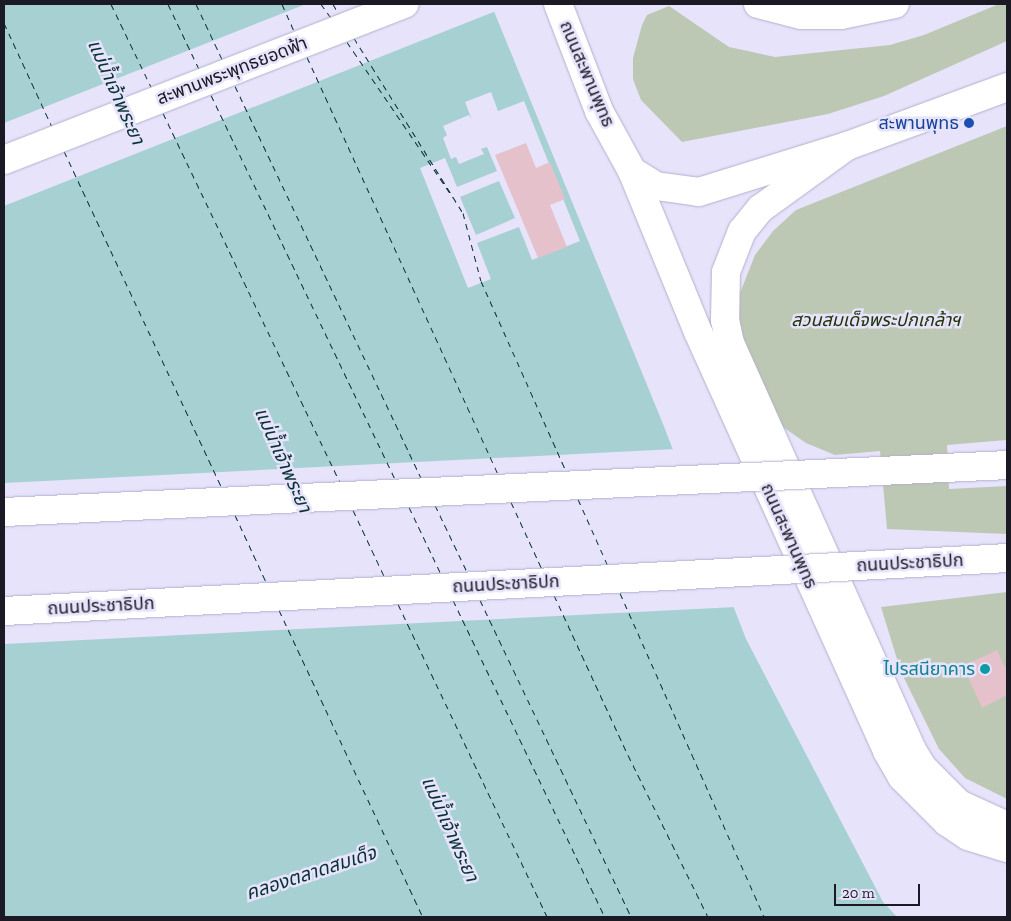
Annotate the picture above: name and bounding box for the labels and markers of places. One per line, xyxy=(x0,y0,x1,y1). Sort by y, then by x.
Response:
place label: สะพานพุทธ xyxy=(879,112,959,134)
marker: สะพานพุทธ xyxy=(963,117,975,129)
place label: ไปรสนียาคาร xyxy=(884,658,975,680)
marker: ไปรสนียาคาร xyxy=(979,663,991,675)

